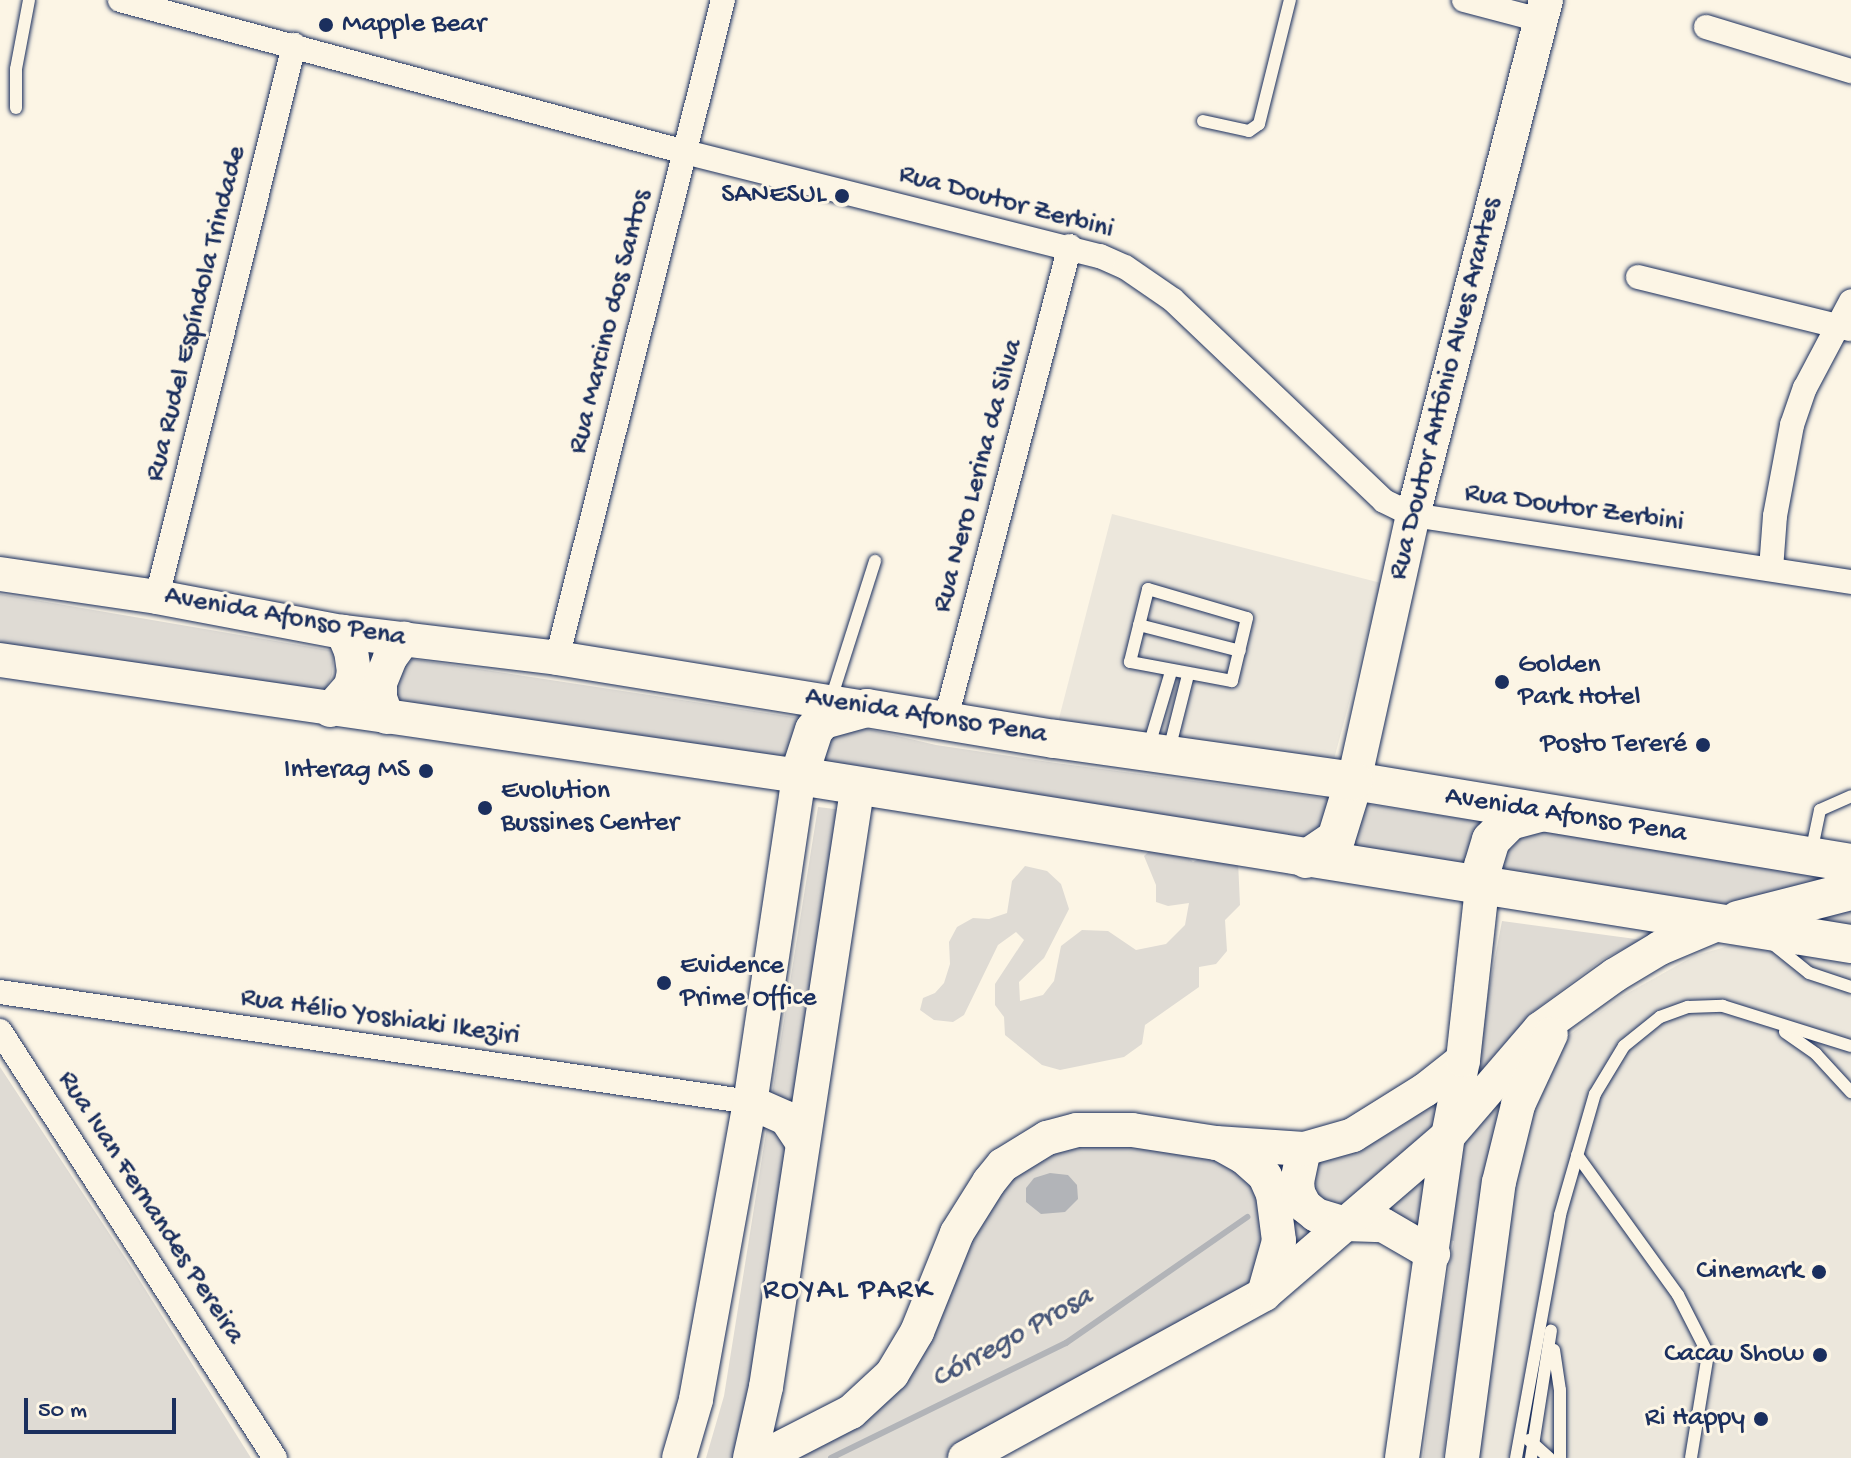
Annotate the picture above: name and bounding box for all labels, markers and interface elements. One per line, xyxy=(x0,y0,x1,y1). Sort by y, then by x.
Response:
place label: Mapple Bear xyxy=(342,8,486,42)
marker: Mapple Bear xyxy=(317,16,335,34)
street label: Rua Rudel Espíndola Trindade xyxy=(139,143,255,485)
street label: Rua Doutor Zerbini xyxy=(895,158,1117,248)
place label: SANESUL xyxy=(721,179,826,213)
street label: Rua Marcino dos Santos xyxy=(562,187,660,457)
marker: SANESUL xyxy=(833,187,851,205)
street label: Rua Doutor Antônio Alves Arantes xyxy=(1382,194,1510,584)
street label: Rua Nero Lerina da Silva xyxy=(926,336,1032,616)
street label: Rua Doutor Zerbini xyxy=(1462,477,1686,541)
street label: Avenida Afonso Pena xyxy=(162,580,408,656)
place label: Golden Park Hotel xyxy=(1518,649,1641,715)
marker: Golden Park Hotel xyxy=(1493,673,1511,691)
street label: Avenida Afonso Pena xyxy=(803,681,1049,753)
place label: Posto Tereré xyxy=(1540,728,1687,762)
marker: Posto Tereré xyxy=(1694,736,1712,754)
place label: Interag MS xyxy=(284,754,410,788)
marker: Interag MS xyxy=(417,762,435,780)
place label: Evolution Bussines Center xyxy=(501,775,679,841)
street label: Avenida Afonso Pena xyxy=(1443,780,1689,852)
marker: Evolution Bussines Center xyxy=(476,799,494,817)
place label: Evidence Prime Office xyxy=(680,950,816,1016)
marker: Evidence Prime Office xyxy=(655,974,673,992)
street label: Rua Hélio Yoshiaki Ikeziri xyxy=(238,982,522,1054)
street label: Rua Ivan Fernandes Pereira xyxy=(49,1065,251,1351)
place label: Cinemark xyxy=(1696,1255,1803,1289)
marker: Cinemark xyxy=(1810,1263,1828,1281)
district label: ROYAL PARK xyxy=(763,1274,933,1310)
water label: Córrego Prosa xyxy=(926,1280,1100,1398)
place label: Cacau Show xyxy=(1664,1338,1804,1372)
marker: Cacau Show xyxy=(1811,1346,1829,1364)
scale bar xyxy=(28,1382,180,1432)
text: 50 m xyxy=(38,1397,87,1426)
place label: Ri Happy xyxy=(1645,1402,1745,1436)
marker: Ri Happy xyxy=(1752,1410,1770,1428)

